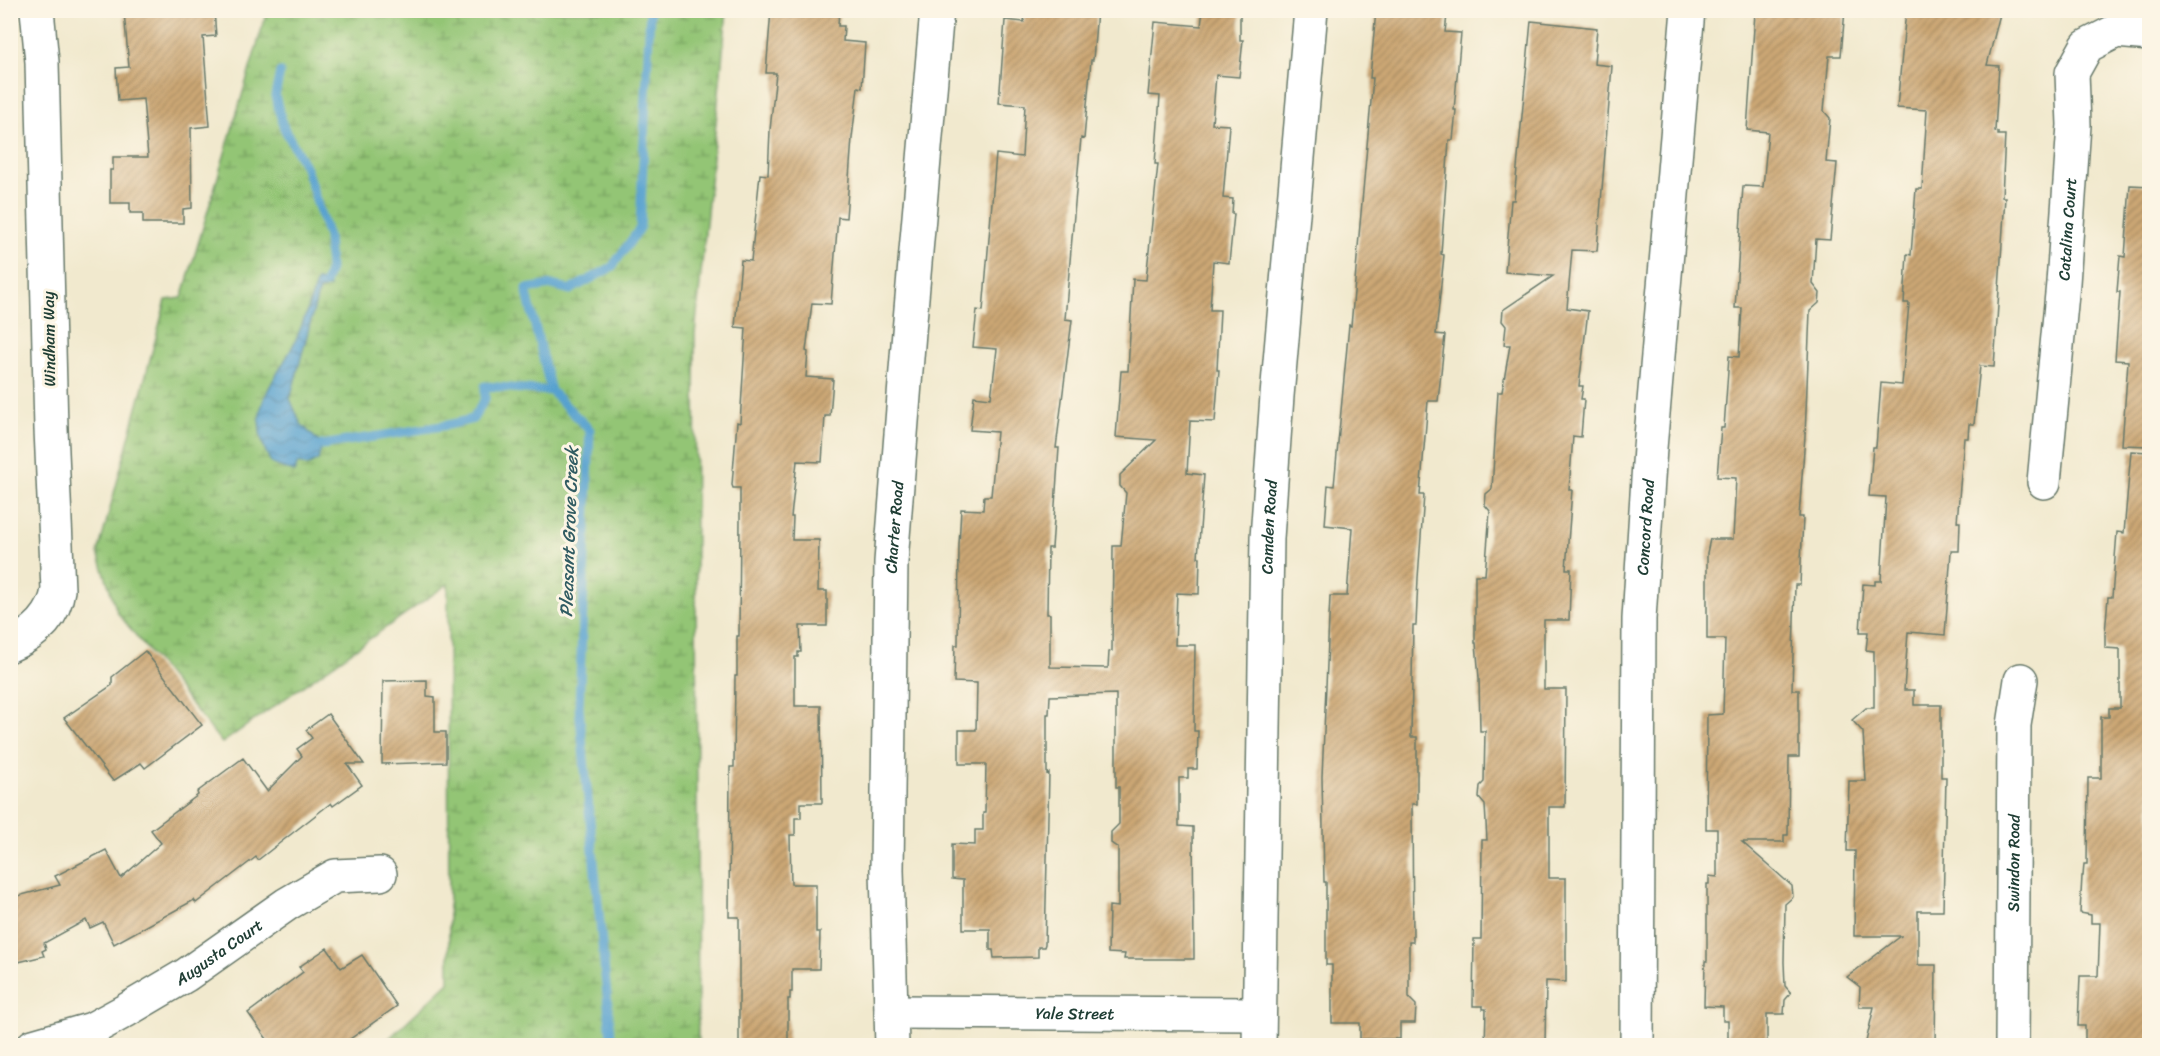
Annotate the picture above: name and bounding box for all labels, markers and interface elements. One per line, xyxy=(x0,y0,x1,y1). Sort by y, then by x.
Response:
street label: Catalina Court xyxy=(2049,177,2085,282)
street label: Windham Way xyxy=(34,290,64,387)
water label: Pleasant Grove Creek xyxy=(550,444,588,618)
street label: Concord Road xyxy=(1627,477,1663,576)
street label: Charter Road xyxy=(876,478,912,574)
street label: Camden Road xyxy=(1252,478,1286,574)
street label: Swindon Road xyxy=(1998,813,2028,912)
street label: Augusta Court xyxy=(168,911,269,994)
street label: Yale Street xyxy=(1036,998,1114,1028)

